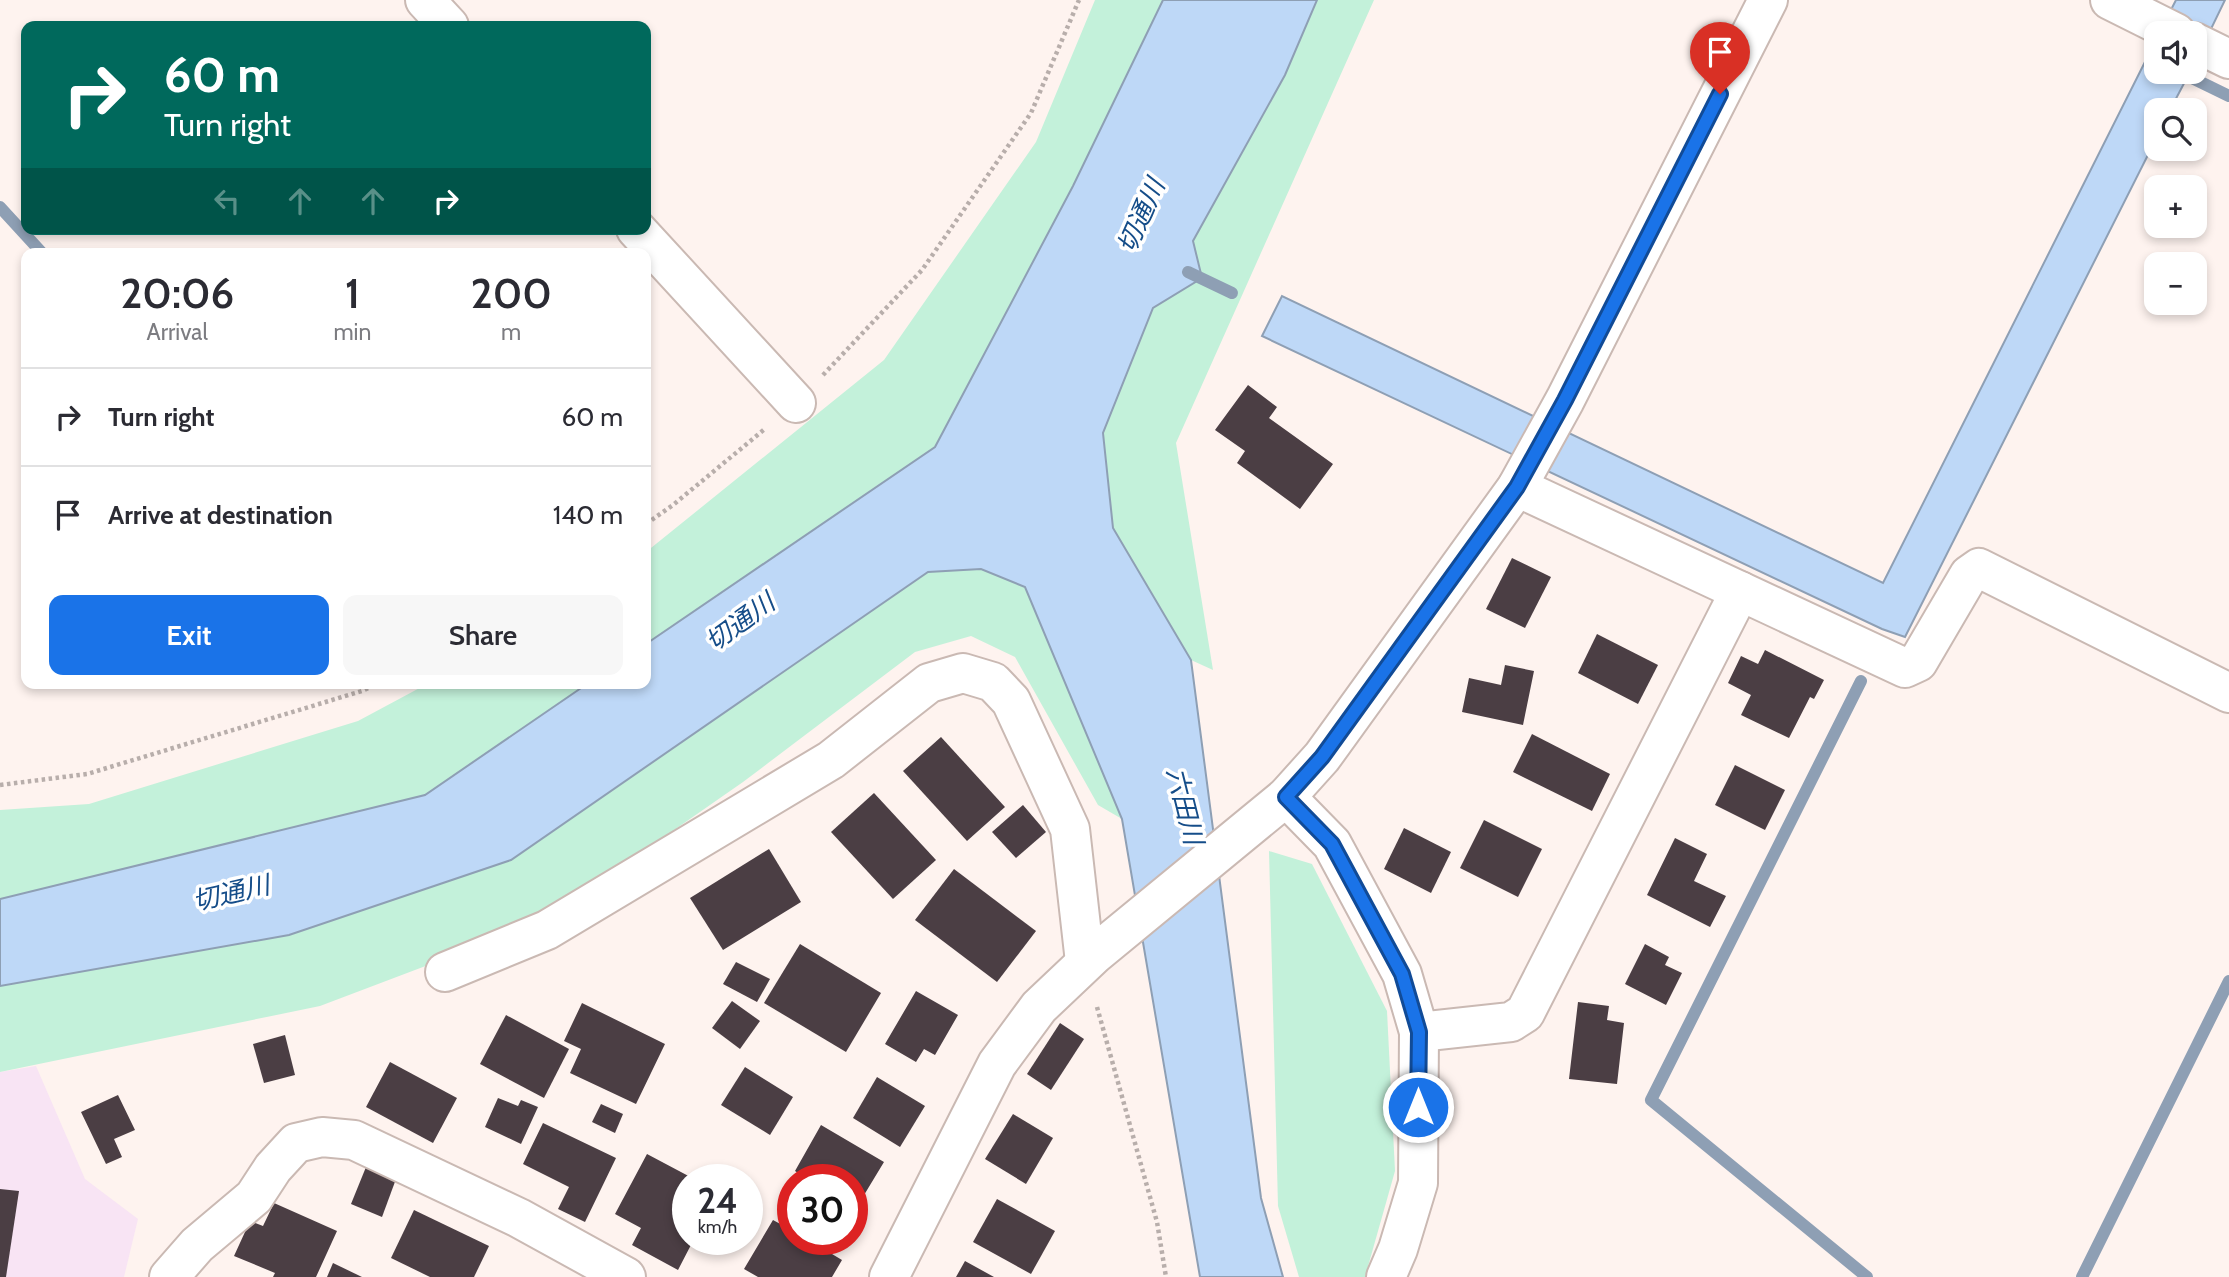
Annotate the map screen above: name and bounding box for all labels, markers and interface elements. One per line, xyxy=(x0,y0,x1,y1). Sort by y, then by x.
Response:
map controls xyxy=(2144,21,2207,315)
button: sound xyxy=(2144,21,2207,84)
pin xyxy=(1690,22,1750,94)
icon: arrive xyxy=(1701,33,1739,71)
text: 60 m xyxy=(164,45,280,104)
icon: right xyxy=(49,49,140,140)
button: search xyxy=(2144,98,2207,161)
text: Turn right xyxy=(164,105,291,144)
water label: 切通川 xyxy=(1111,171,1173,258)
button: + xyxy=(2144,175,2207,238)
icon: left xyxy=(208,182,246,220)
icon: ahead xyxy=(281,182,319,220)
icon: ahead xyxy=(354,182,392,220)
icon: right xyxy=(427,182,465,220)
button: − xyxy=(2144,252,2207,315)
text: 20:06 xyxy=(120,267,234,319)
text: 1 xyxy=(345,267,360,319)
text: 200 xyxy=(471,267,552,319)
text: Arrival xyxy=(147,318,208,346)
text: min xyxy=(333,318,371,346)
text: m xyxy=(501,318,521,346)
icon: right xyxy=(49,398,87,436)
text: Turn right xyxy=(108,401,214,433)
text: 60 m xyxy=(561,401,623,433)
icon: arrive xyxy=(49,496,87,534)
text: Arrive at destination xyxy=(108,499,333,531)
text: 140 m xyxy=(553,499,623,531)
water label: 切通川 xyxy=(699,584,783,658)
button: Exit xyxy=(49,595,329,675)
button: Share xyxy=(343,595,623,675)
water label: 六田川 xyxy=(1160,764,1211,851)
water label: 切通川 xyxy=(189,868,276,917)
position arrow xyxy=(1381,1070,1455,1144)
speed limit sign: 30 xyxy=(777,1164,868,1255)
text: 24 xyxy=(697,1179,738,1222)
text: km/h xyxy=(698,1216,737,1238)

